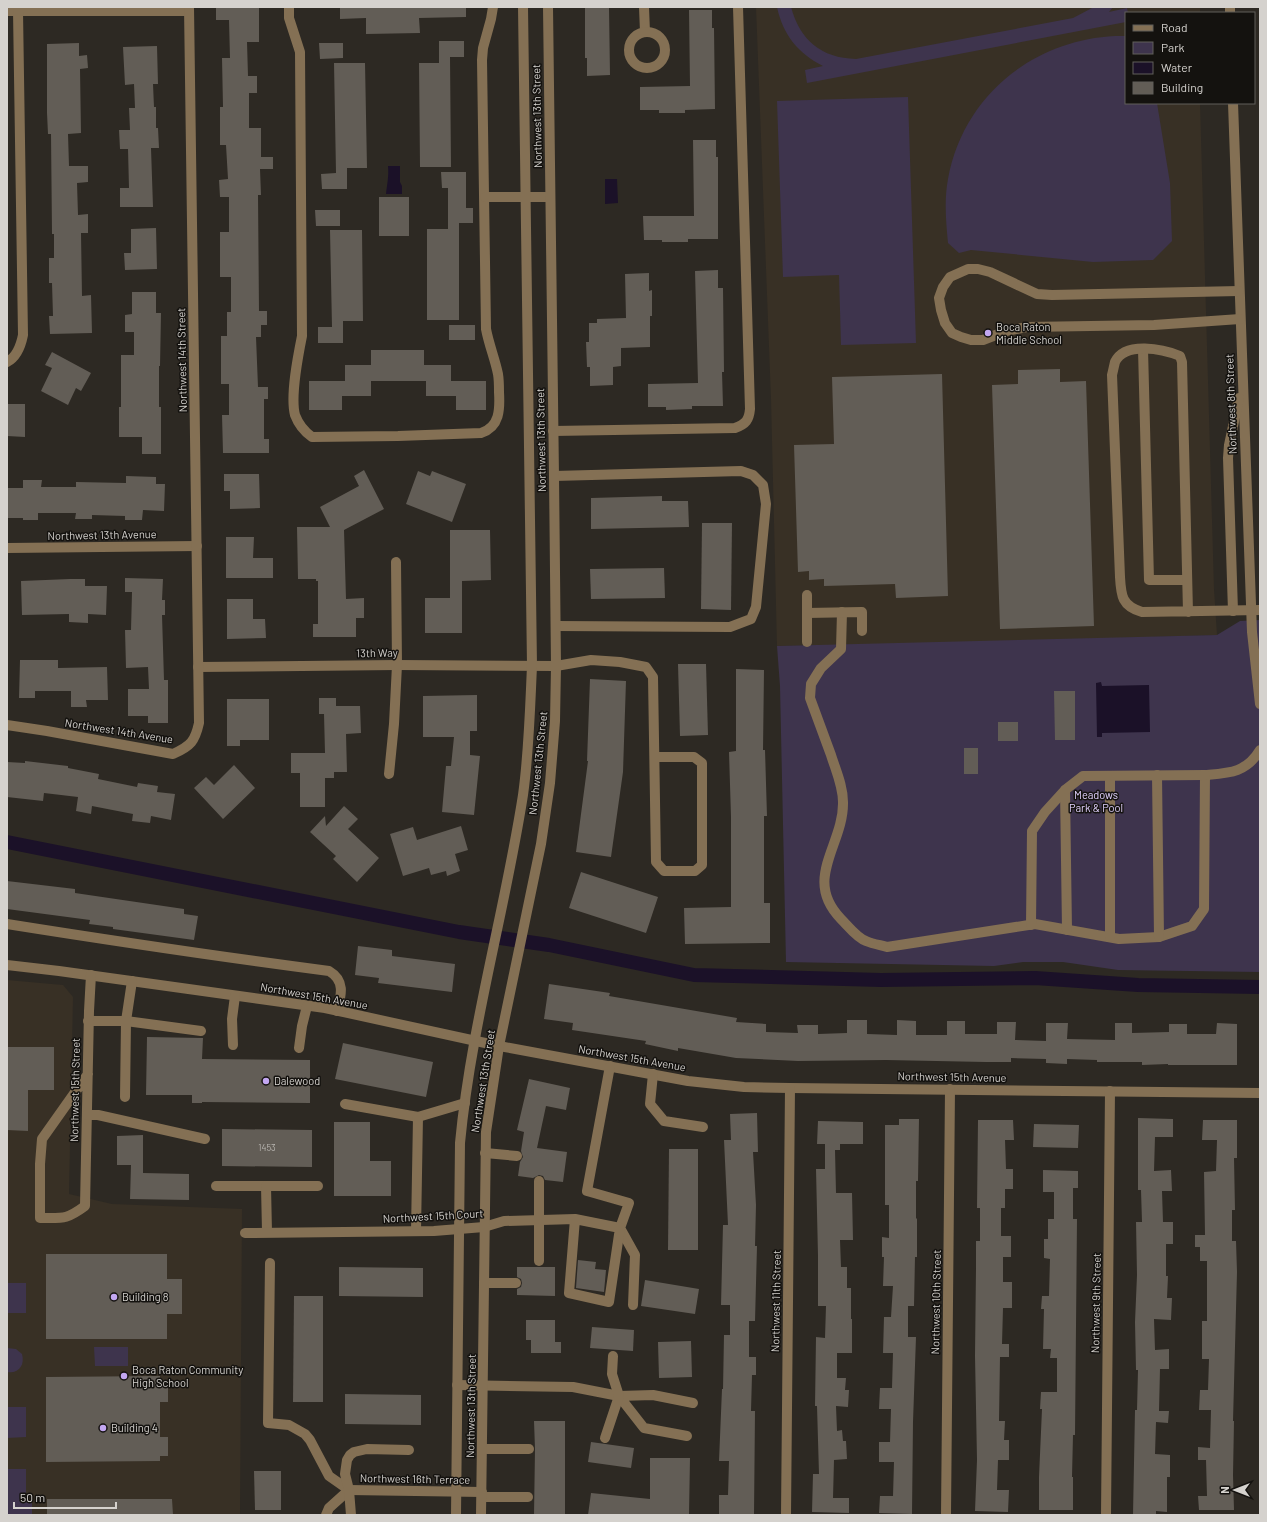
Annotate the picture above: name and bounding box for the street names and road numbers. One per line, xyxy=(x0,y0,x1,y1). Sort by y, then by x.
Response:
street label: Northwest 13th Street xyxy=(529,64,544,168)
street label: Northwest 14th Street xyxy=(174,308,189,412)
street label: Northwest 8th Street xyxy=(1222,354,1239,454)
street label: Northwest 13th Street xyxy=(533,388,548,492)
street label: Northwest 13th Avenue xyxy=(47,527,157,542)
street label: 13th Way xyxy=(356,646,398,659)
street label: Northwest 13th Street xyxy=(526,711,549,815)
street label: Northwest 14th Avenue xyxy=(64,716,174,746)
street label: Northwest 15th Avenue xyxy=(259,980,369,1011)
street label: Northwest 13th Street xyxy=(468,1028,497,1133)
street label: Northwest 15th Street xyxy=(67,1038,82,1142)
street label: Northwest 15th Avenue xyxy=(577,1042,687,1073)
street label: Northwest 15th Avenue xyxy=(897,1069,1007,1084)
street label: Northwest 15th Court xyxy=(382,1206,484,1225)
street label: Northwest 11th Street xyxy=(768,1250,783,1352)
street label: Northwest 10th Street xyxy=(928,1250,943,1354)
street label: Northwest 9th Street xyxy=(1088,1253,1103,1353)
street label: Northwest 13th Street xyxy=(463,1354,478,1458)
street label: Northwest 16th Terrace xyxy=(360,1471,471,1486)

